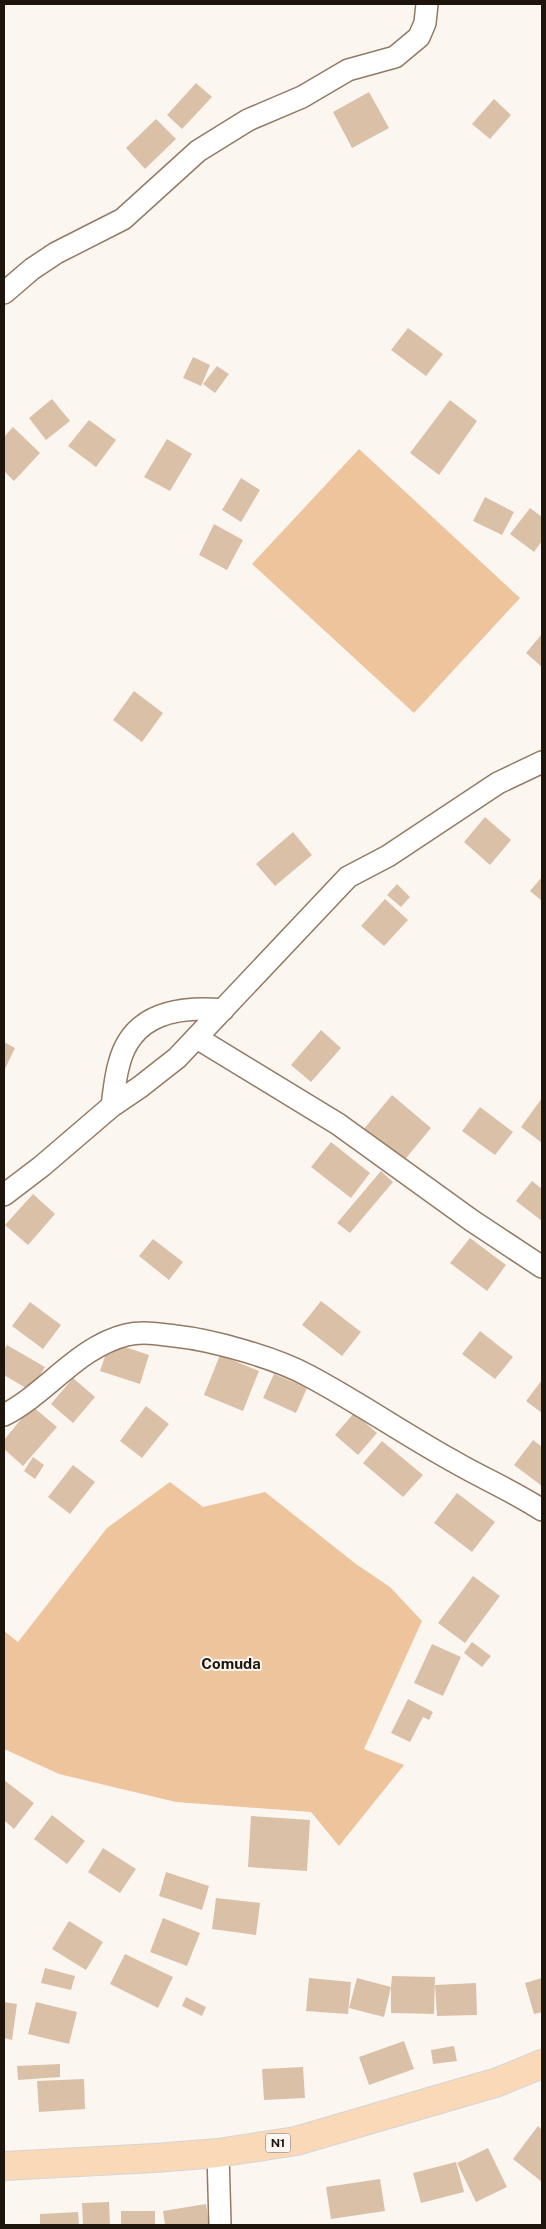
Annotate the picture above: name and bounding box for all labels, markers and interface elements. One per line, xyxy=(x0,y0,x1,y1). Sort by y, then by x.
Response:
district label: Comuda xyxy=(201,1655,261,1672)
road number: N1 xyxy=(266,2134,290,2152)

